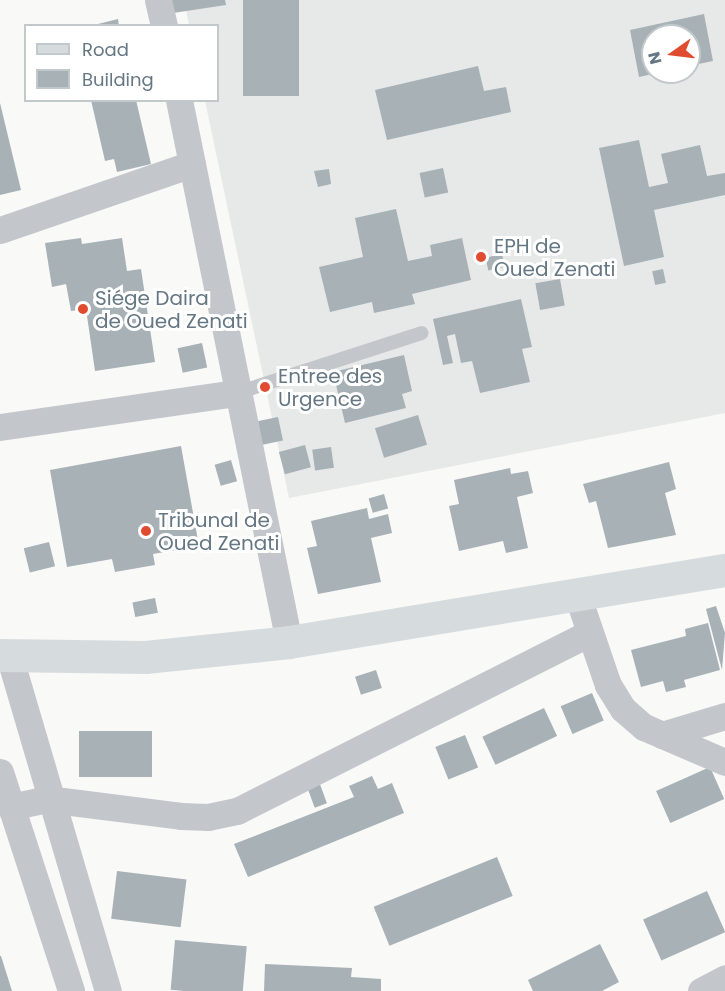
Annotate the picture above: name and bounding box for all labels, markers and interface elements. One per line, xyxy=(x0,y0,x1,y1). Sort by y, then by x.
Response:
legend xyxy=(24,24,219,102)
north arrow xyxy=(641,24,701,84)
text: Road xyxy=(82,37,129,62)
text: N xyxy=(642,49,668,67)
text: Building xyxy=(82,67,154,92)
place label: EPH de Oued Zenati xyxy=(494,234,616,281)
marker: EPH de Oued Zenati xyxy=(472,248,490,266)
place label: Siége Daira de Oued Zenati xyxy=(95,286,248,333)
marker: Siége Daira de Oued Zenati xyxy=(76,302,90,316)
place label: Entree des Urgence xyxy=(278,364,382,411)
marker: Entree des Urgence xyxy=(256,378,274,396)
place label: Tribunal de Oued Zenati xyxy=(158,508,280,555)
marker: Tribunal de Oued Zenati xyxy=(139,524,153,538)

